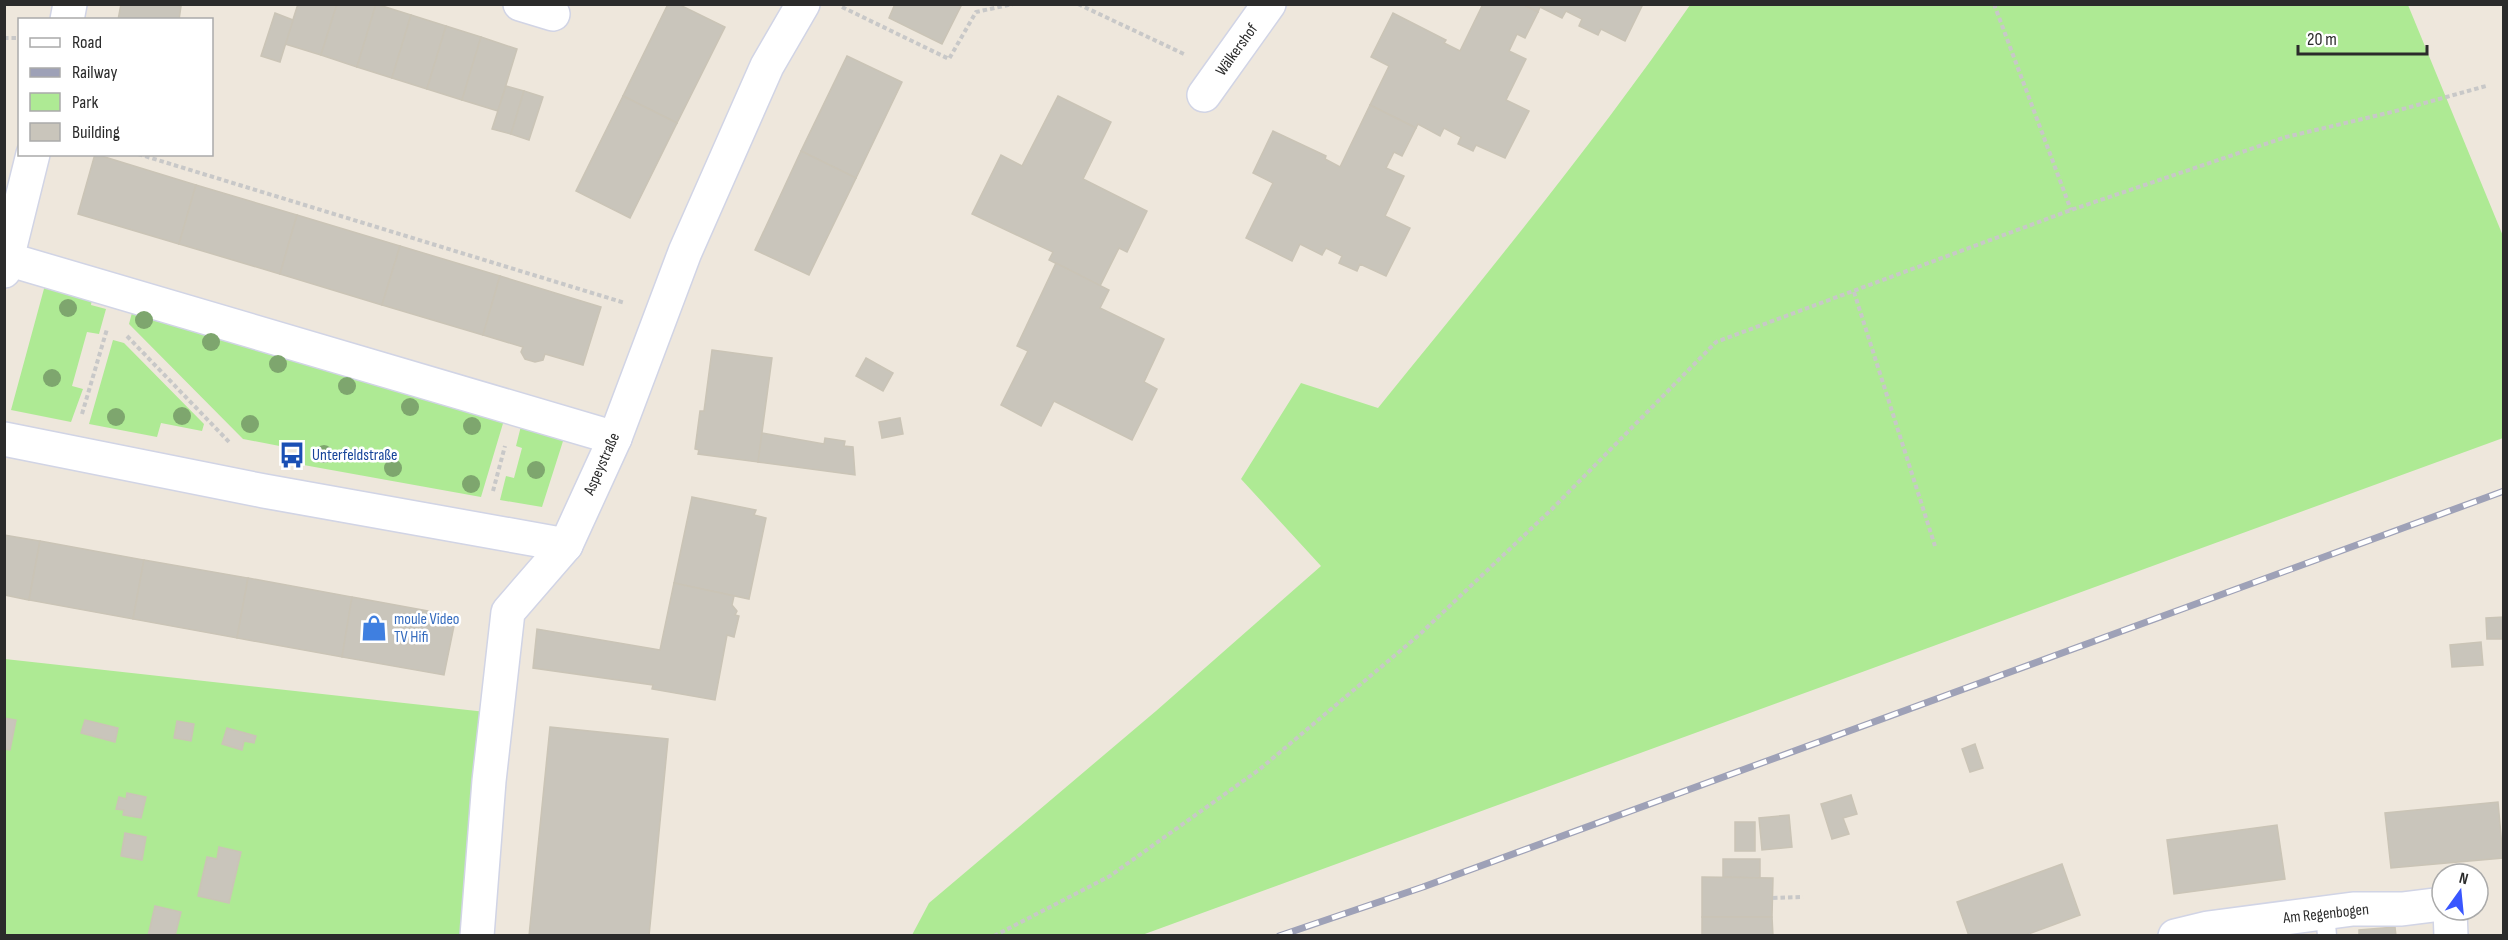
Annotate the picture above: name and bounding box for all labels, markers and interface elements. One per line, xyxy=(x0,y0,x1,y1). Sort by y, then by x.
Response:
legend xyxy=(18,18,213,156)
scale bar xyxy=(2298,18,2427,56)
street label: Wälkershof xyxy=(1212,20,1262,80)
text: 20 m xyxy=(2307,29,2337,50)
text: Road xyxy=(72,32,102,53)
text: Railway xyxy=(72,62,117,83)
text: Park xyxy=(72,92,98,113)
text: Building xyxy=(72,122,120,143)
street label: Aspeystraße xyxy=(579,430,624,499)
bus stop icon: Unterfeldstraße xyxy=(277,440,307,470)
place label: Unterfeldstraße xyxy=(312,446,398,465)
place label: moule Video TV Hifi xyxy=(394,610,459,647)
shop icon: moule Video TV Hifi xyxy=(359,613,389,643)
north arrow xyxy=(2430,862,2490,922)
text: N xyxy=(2457,869,2470,889)
street label: Am Regenbogen xyxy=(2281,900,2370,928)

